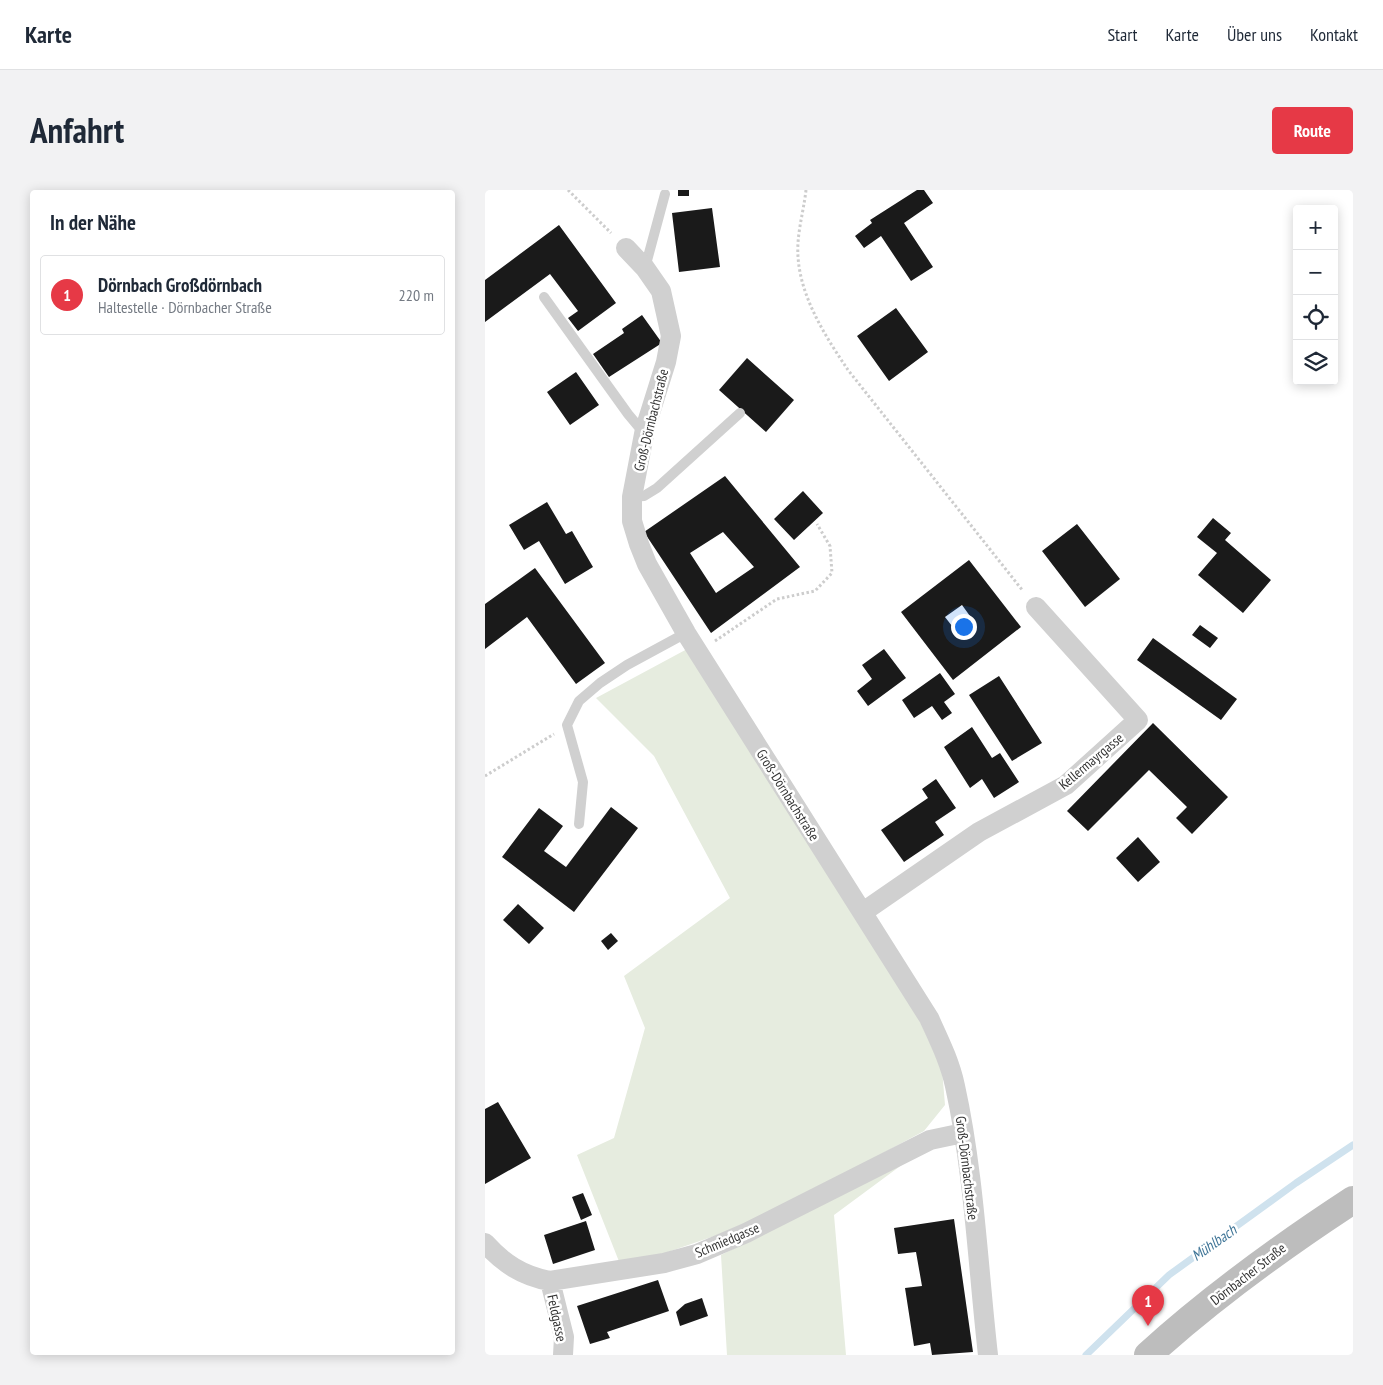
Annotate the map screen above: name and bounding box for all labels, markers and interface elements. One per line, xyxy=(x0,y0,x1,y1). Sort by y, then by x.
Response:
text: Karte xyxy=(25,19,72,50)
text: Start xyxy=(1107,23,1138,46)
text: Karte xyxy=(1166,23,1199,46)
text: Über uns xyxy=(1227,23,1282,46)
text: Kontakt xyxy=(1310,23,1358,46)
text: Anfahrt xyxy=(30,107,124,153)
button: Route xyxy=(1272,107,1353,154)
map controls xyxy=(1293,205,1338,385)
button: + xyxy=(1293,205,1338,250)
text: In der Nähe xyxy=(50,209,136,236)
button: − xyxy=(1293,250,1338,295)
text: Dörnbach Großdörnbach xyxy=(98,273,262,297)
text: 1 xyxy=(63,285,71,305)
text: 220 m xyxy=(399,285,434,305)
button: locate xyxy=(1293,295,1338,340)
text: Haltestelle · Dörnbacher Straße xyxy=(98,297,272,317)
button: layers xyxy=(1293,340,1338,385)
street label: Groß-Dörnbachstraße xyxy=(630,367,672,473)
your location xyxy=(951,614,977,640)
street label: Kellermayrgasse xyxy=(1055,729,1127,793)
street label: Groß-Dörnbachstraße xyxy=(753,746,823,844)
street label: Groß-Dörnbachstraße xyxy=(952,1115,982,1221)
street label: Schmiedgasse xyxy=(692,1218,762,1262)
water label: Mühlbach xyxy=(1188,1219,1241,1265)
street label: Dörnbacher Straße xyxy=(1207,1239,1289,1309)
pin: 1 xyxy=(1132,1285,1164,1326)
street label: Feldgasse xyxy=(543,1293,571,1343)

